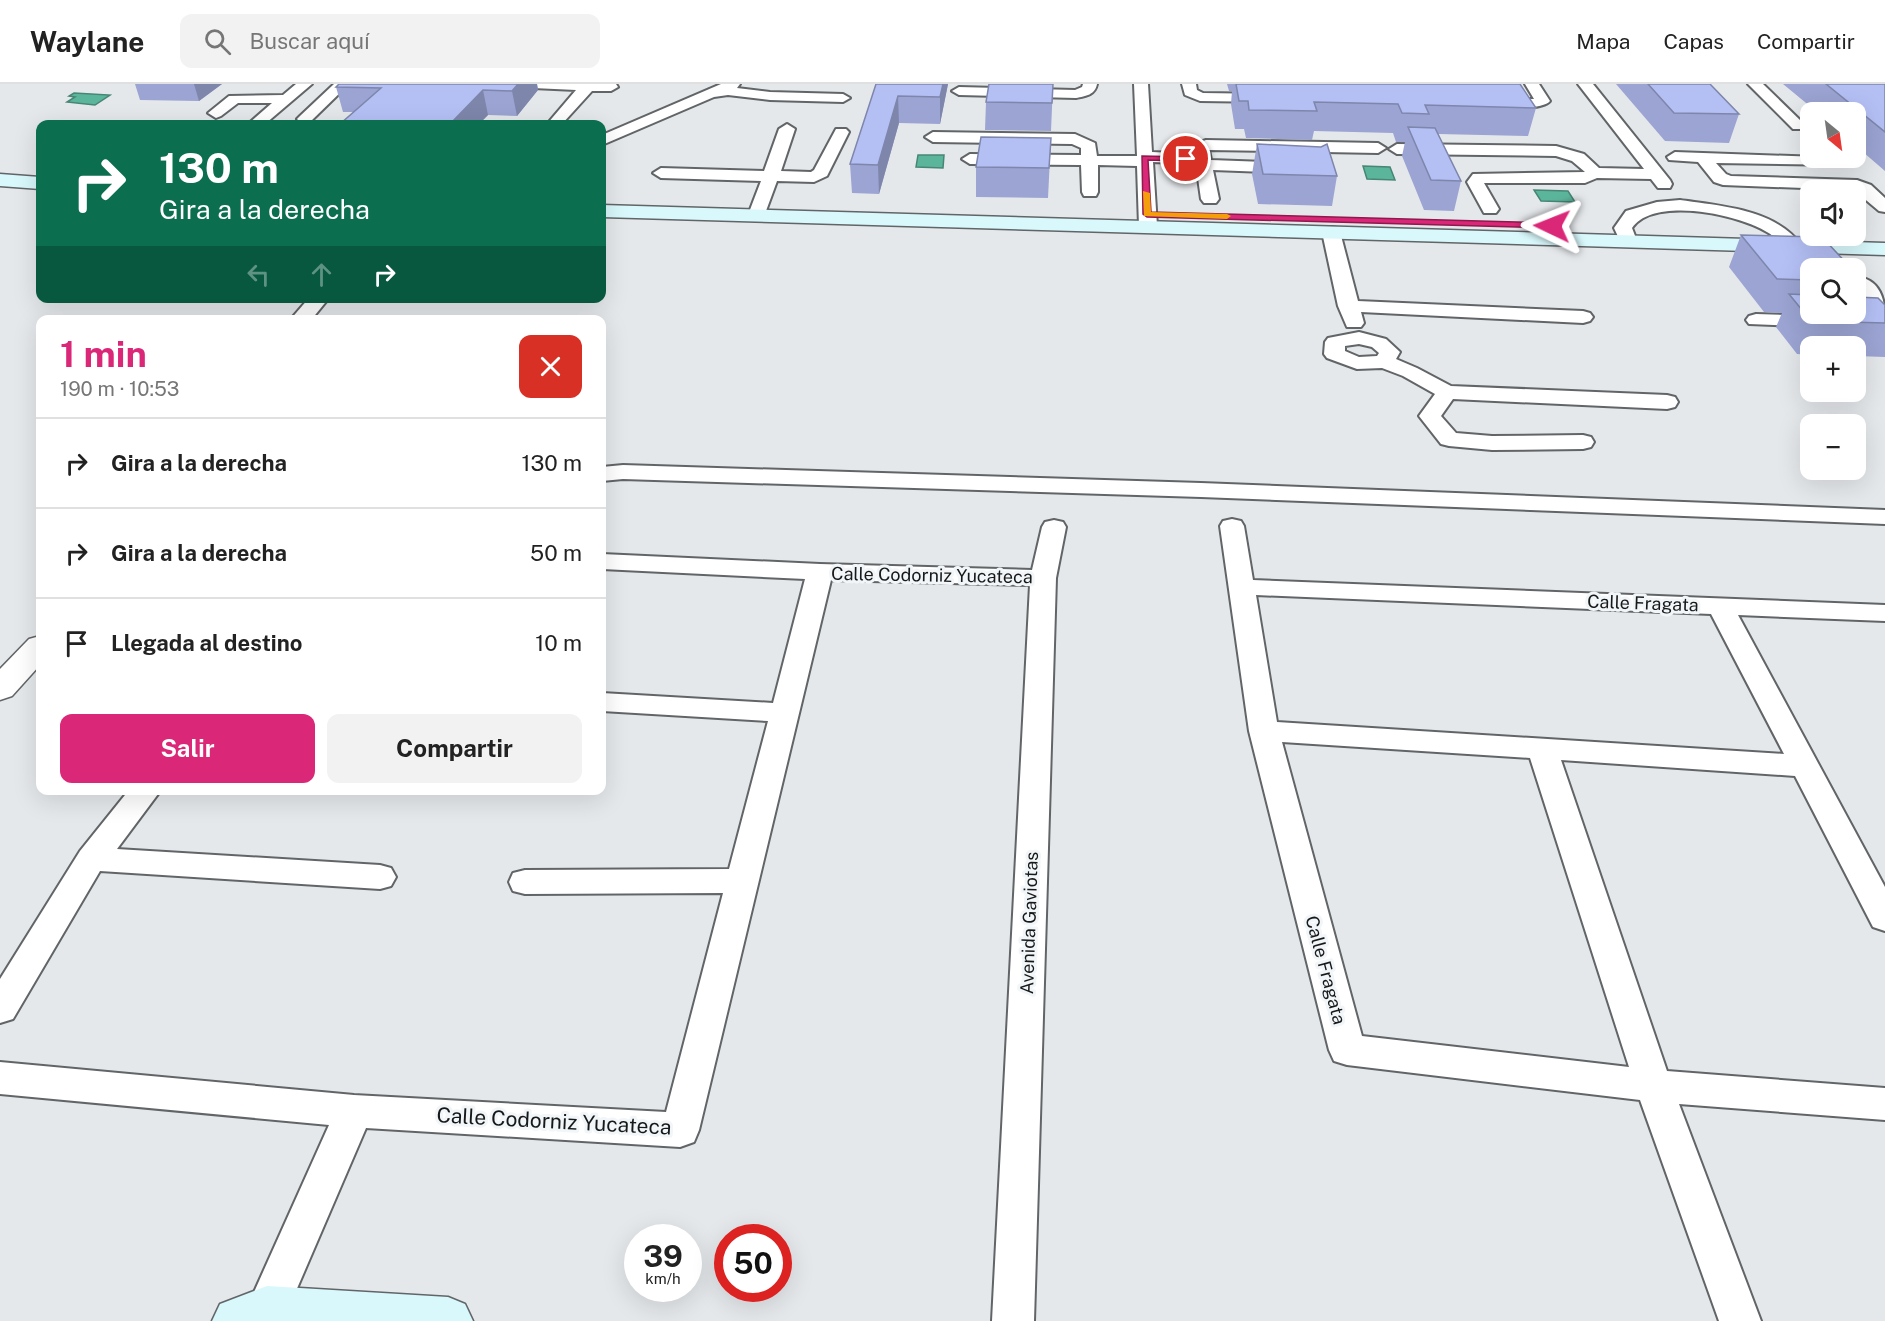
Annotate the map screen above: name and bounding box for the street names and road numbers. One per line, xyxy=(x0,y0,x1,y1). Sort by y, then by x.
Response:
street label: Calle Codorniz Yucateca xyxy=(831,563,1033,587)
street label: Calle Fragata xyxy=(1587,591,1699,615)
street label: Avenida Gaviotas xyxy=(1016,851,1042,995)
street label: Calle Fragata xyxy=(1301,913,1351,1027)
street label: Calle Codorniz Yucateca xyxy=(436,1102,672,1140)

